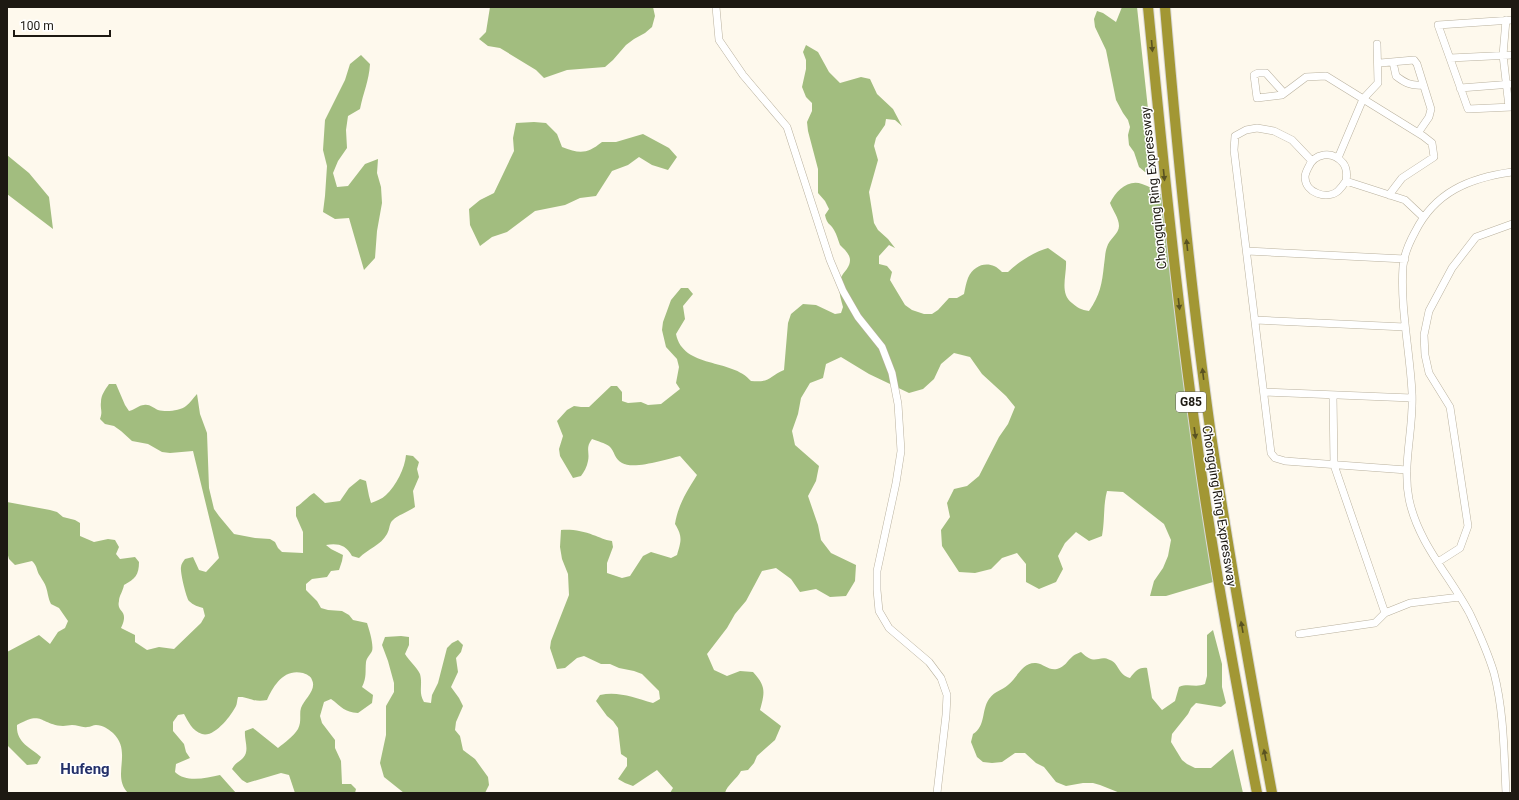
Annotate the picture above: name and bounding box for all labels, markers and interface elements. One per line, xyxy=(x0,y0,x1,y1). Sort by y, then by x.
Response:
scale bar xyxy=(14,12,110,38)
text: 100 m xyxy=(20,19,54,33)
one-way arrow xyxy=(1149,40,1155,52)
street label: Chongqing Ring Expressway xyxy=(1138,106,1169,270)
one-way arrow xyxy=(1161,169,1167,181)
one-way arrow xyxy=(1184,239,1191,251)
one-way arrow xyxy=(1176,298,1182,310)
one-way arrow xyxy=(1200,368,1206,380)
road number: G85 xyxy=(1176,392,1206,412)
street label: Chongqing Ring Expressway xyxy=(1199,424,1240,588)
one-way arrow xyxy=(1192,427,1199,439)
one-way arrow xyxy=(1239,621,1245,633)
one-way arrow xyxy=(1261,749,1267,761)
district label: Hufeng xyxy=(60,760,110,778)

